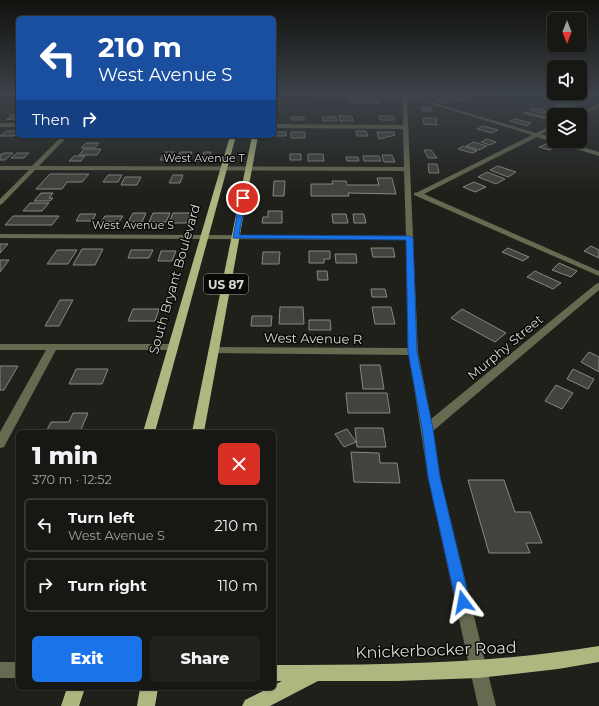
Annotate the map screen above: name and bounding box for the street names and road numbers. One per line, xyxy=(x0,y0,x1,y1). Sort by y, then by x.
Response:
street label: West Avenue T xyxy=(163,151,246,165)
street label: South Bryant Boulevard xyxy=(145,202,203,356)
street label: West Avenue S xyxy=(92,218,174,232)
road number: US 87 xyxy=(204,274,248,294)
street label: Murphy Street xyxy=(464,311,546,383)
street label: West Avenue R xyxy=(264,329,362,347)
street label: Knickerbocker Road xyxy=(355,638,517,662)

